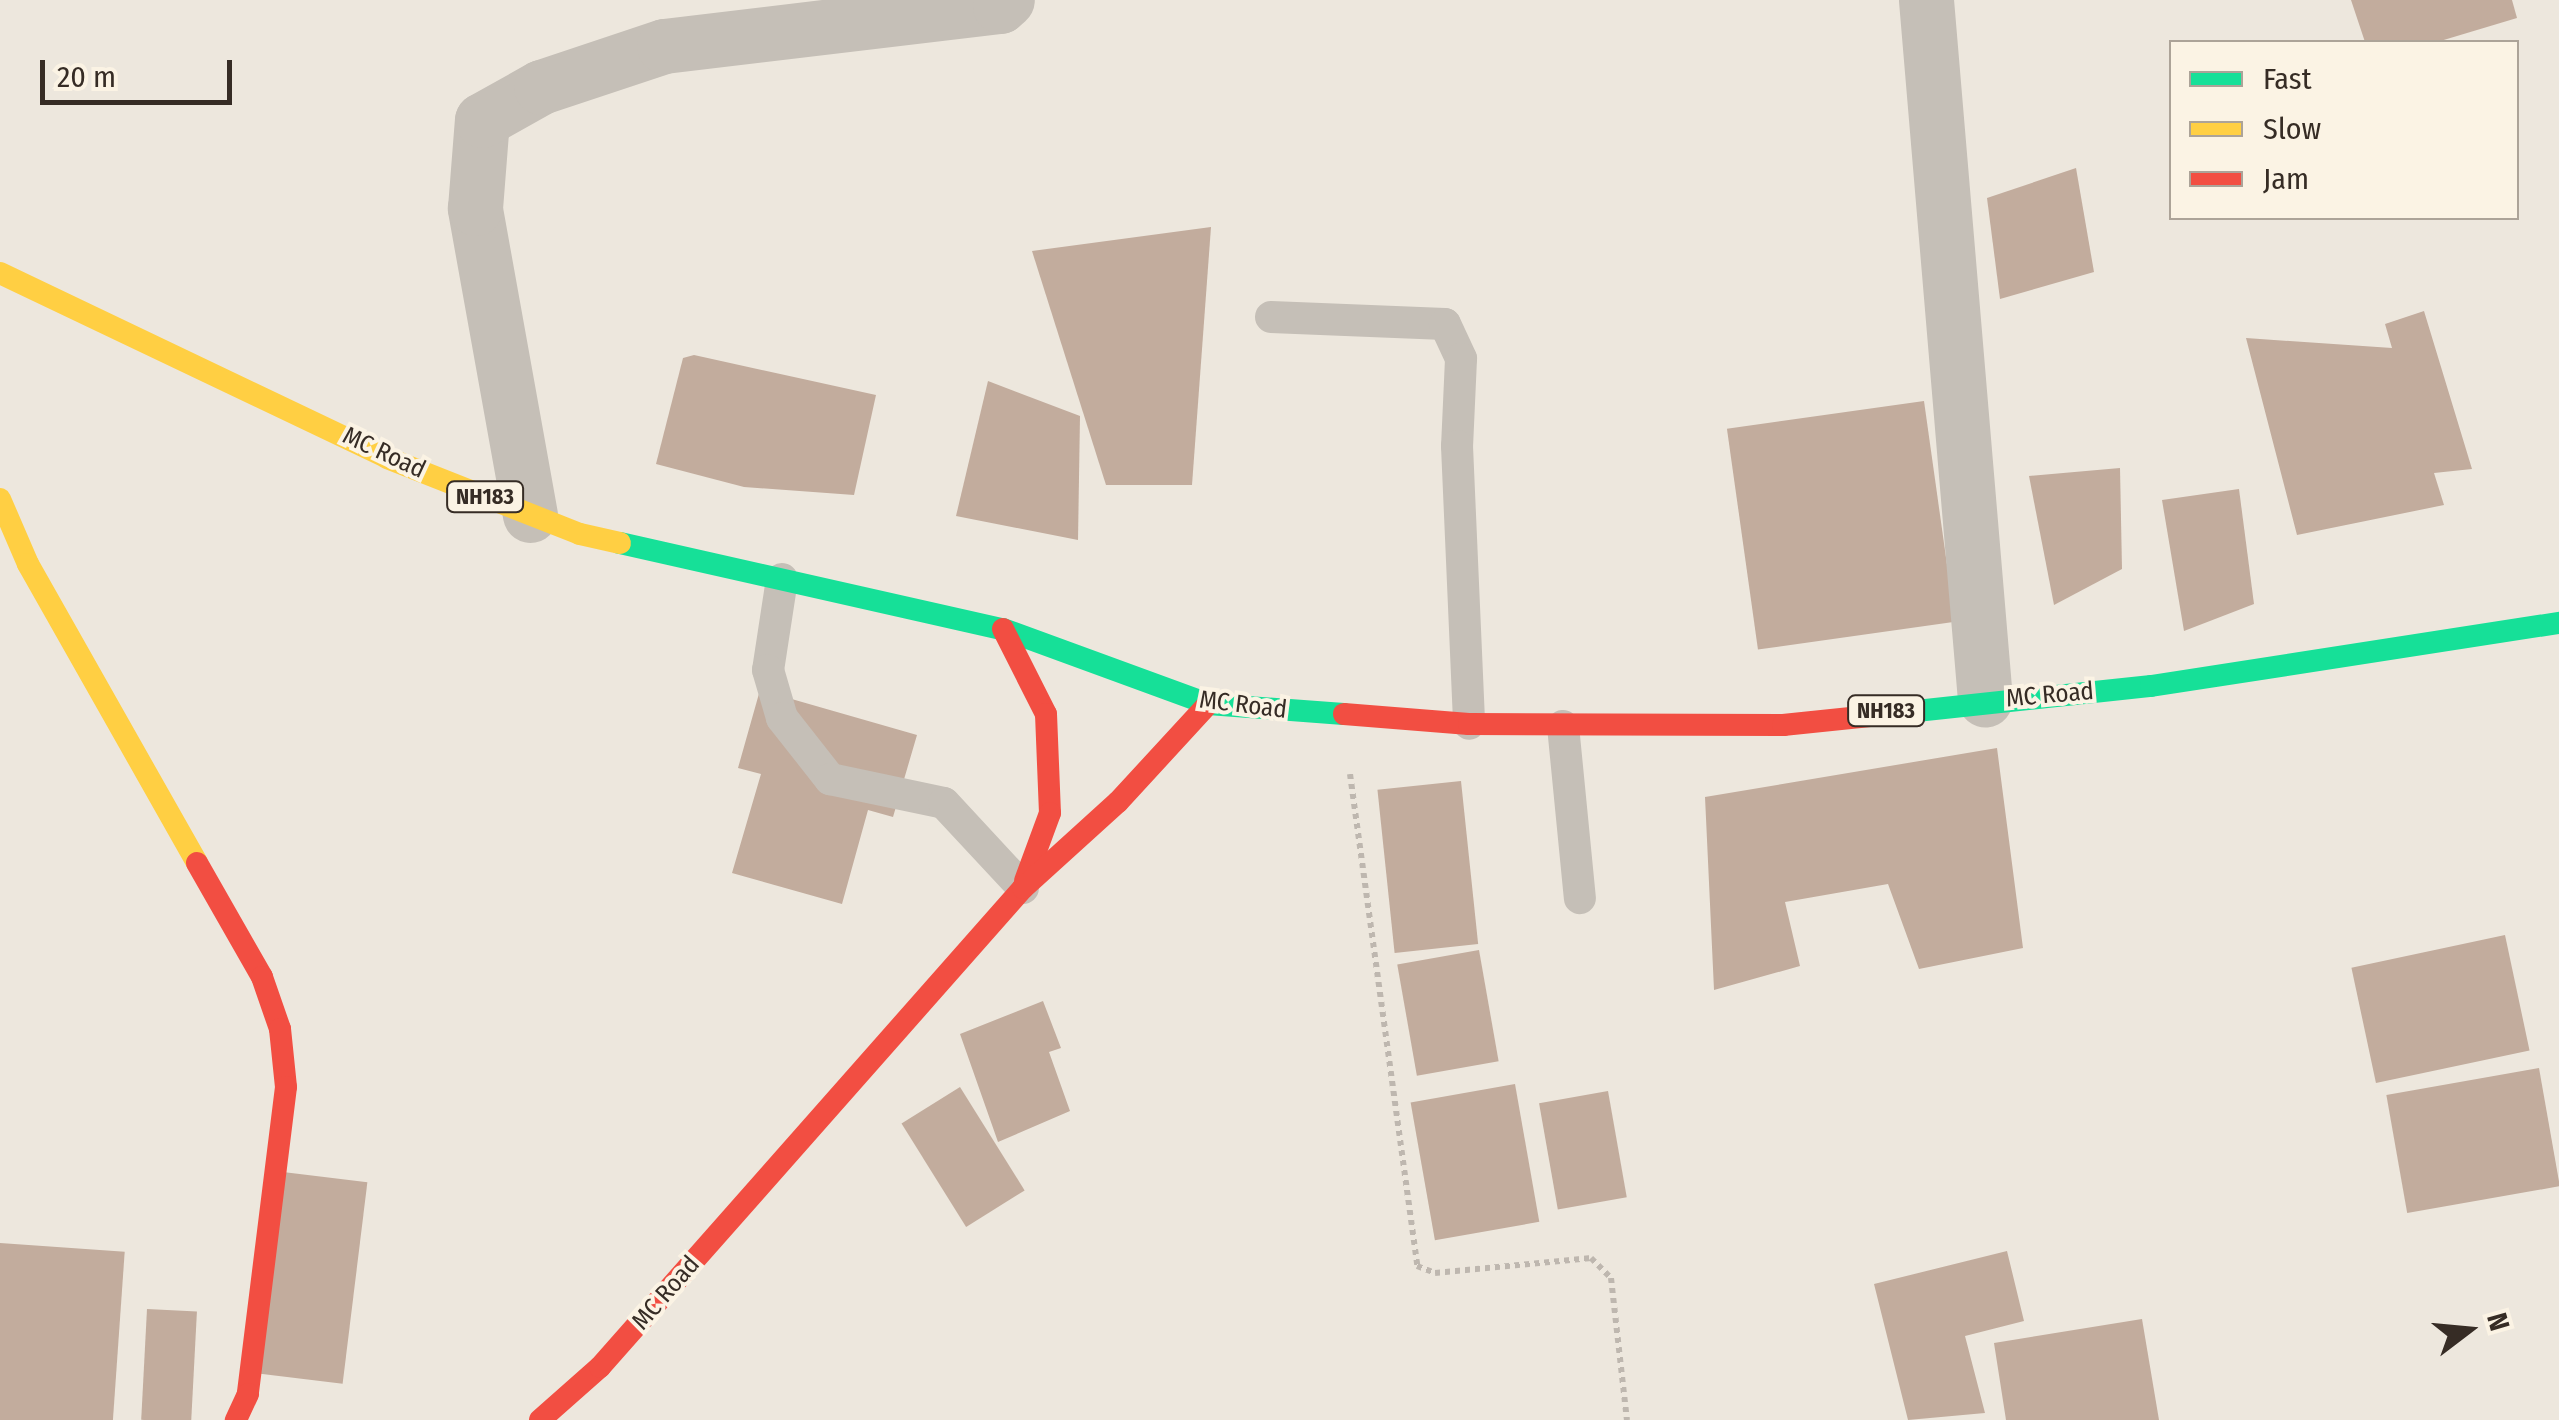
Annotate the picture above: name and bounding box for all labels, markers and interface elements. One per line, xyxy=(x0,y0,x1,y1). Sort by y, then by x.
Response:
scale bar xyxy=(45,40,238,102)
legend xyxy=(2169,40,2519,220)
text: 20 m xyxy=(57,59,116,95)
text: Fast xyxy=(2263,61,2311,97)
text: Slow xyxy=(2263,111,2321,147)
text: Jam xyxy=(2263,161,2309,197)
street label: MC Road xyxy=(338,421,430,485)
road number: NH183 xyxy=(445,480,525,514)
street label: MC Road xyxy=(2005,676,2095,714)
street label: MC Road xyxy=(1198,685,1288,725)
road number: NH183 xyxy=(1846,694,1926,728)
street label: MC Road xyxy=(626,1250,706,1336)
north arrow xyxy=(2419,1280,2519,1380)
text: N xyxy=(2480,1309,2516,1334)

